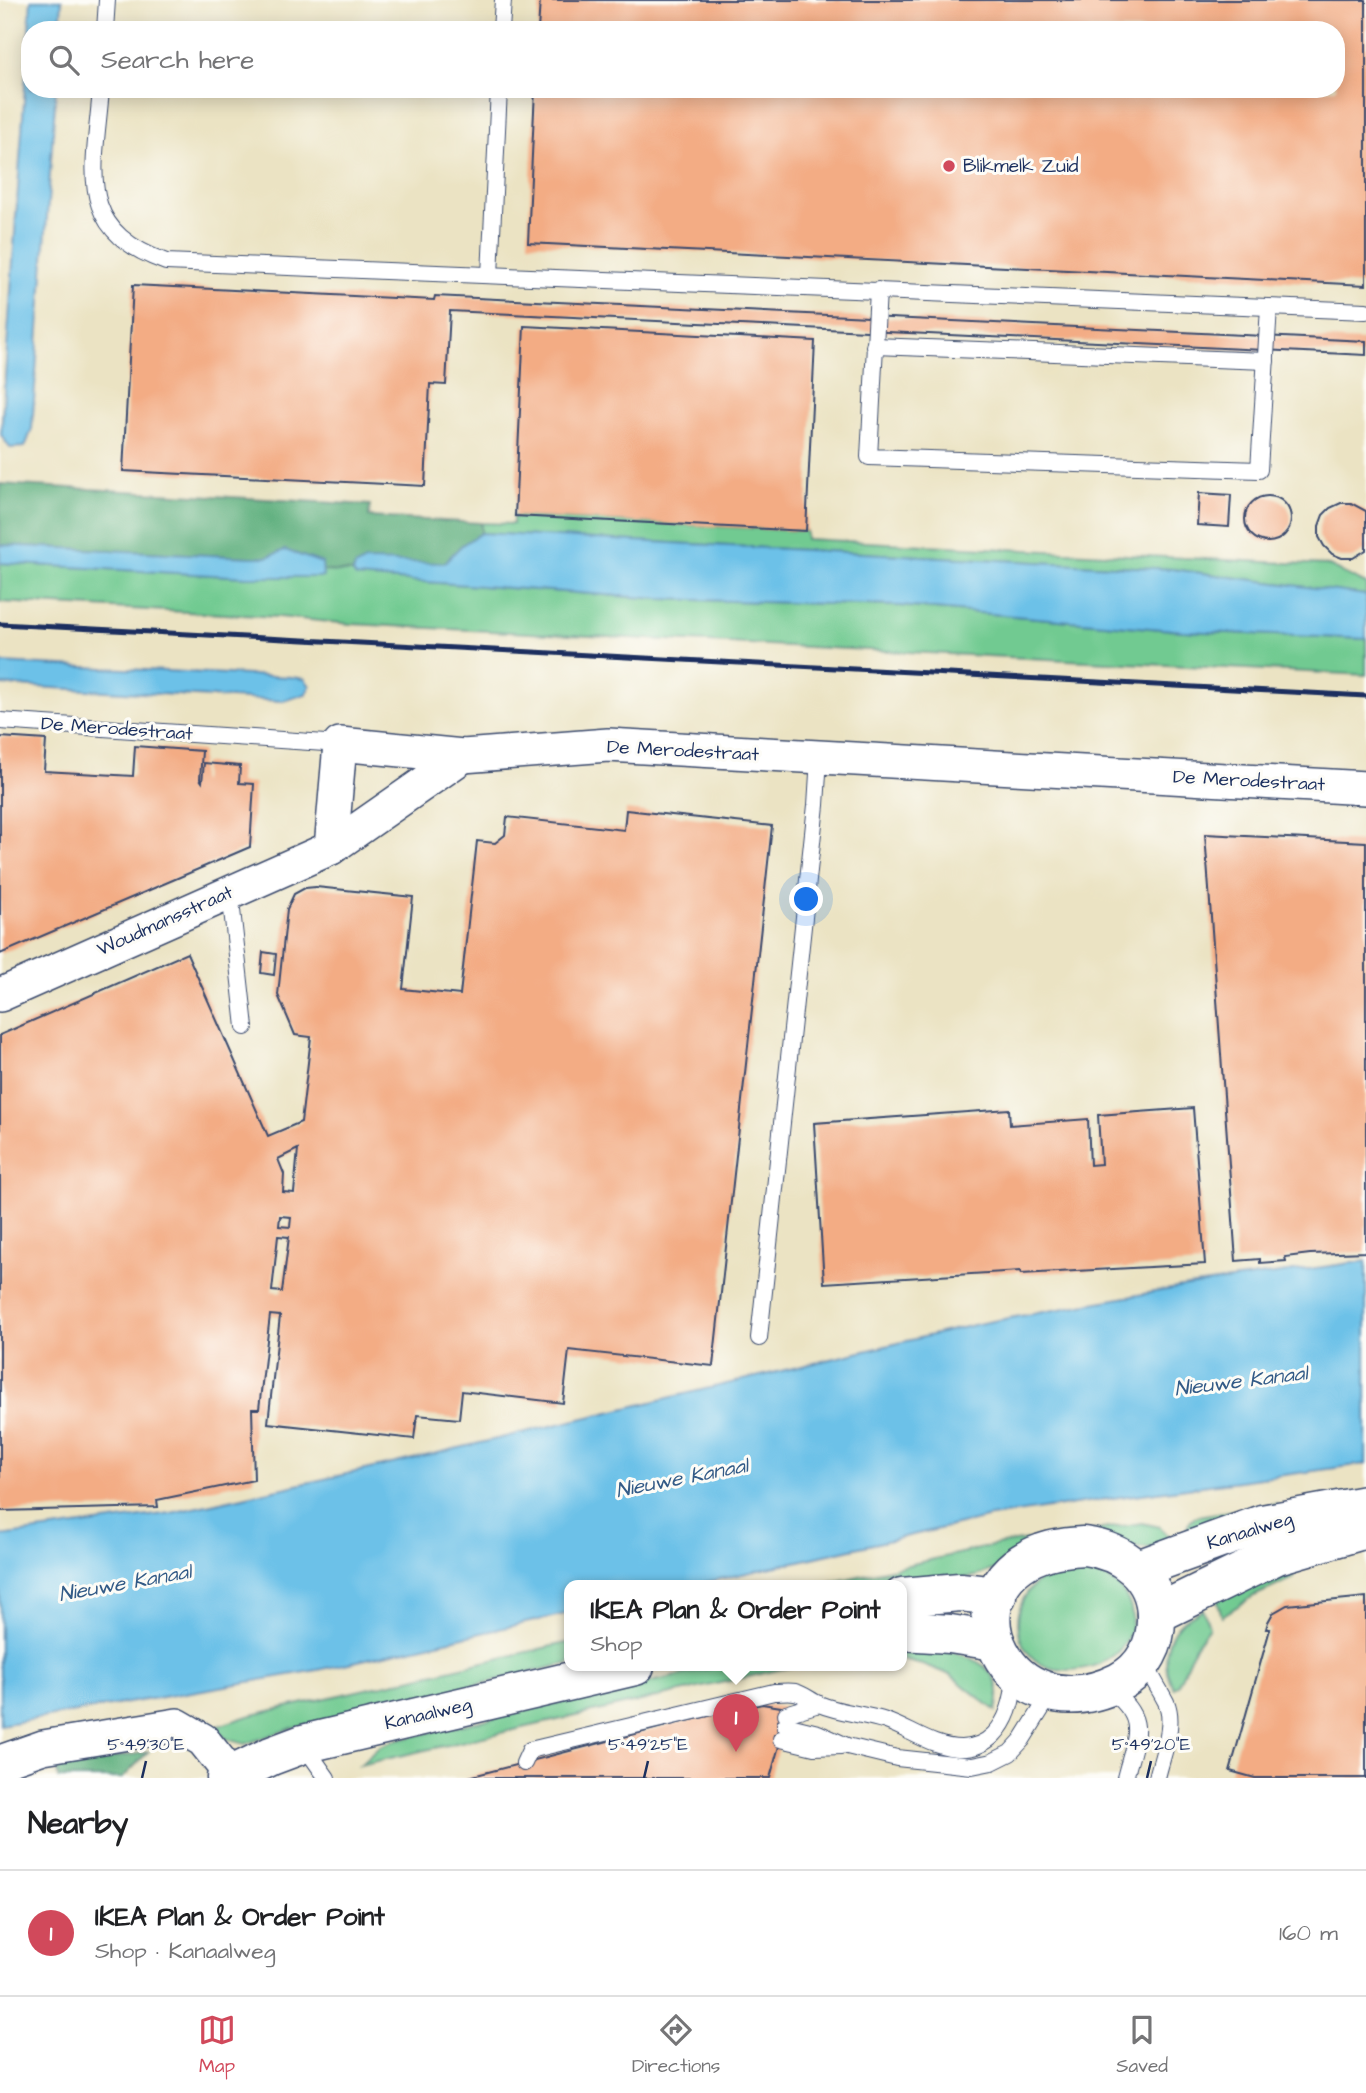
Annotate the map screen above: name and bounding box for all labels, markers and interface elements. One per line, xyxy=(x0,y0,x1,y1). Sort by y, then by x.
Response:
search box xyxy=(21,21,1345,98)
icon: search xyxy=(45,41,83,79)
text: Search here xyxy=(101,42,254,78)
place label: Blikmelk Zuid xyxy=(963,153,1079,180)
marker: Blikmelk Zuid xyxy=(941,158,957,174)
street label: De Merodestraat xyxy=(40,710,194,748)
street label: De Merodestraat xyxy=(606,734,760,768)
street label: De Merodestraat xyxy=(1172,764,1326,798)
street label: Woudmansstraat xyxy=(93,879,238,963)
your location xyxy=(789,882,823,916)
water label: Nieuwe Kanaal xyxy=(1173,1358,1312,1404)
water label: Nieuwe Kanaal xyxy=(614,1450,753,1505)
street label: Kanaalweg xyxy=(1204,1505,1297,1558)
water label: Nieuwe Kanaal xyxy=(57,1557,196,1609)
popup xyxy=(564,1580,907,1671)
text: IKEA Plan & Order Point xyxy=(591,1592,880,1628)
text: Shop xyxy=(591,1628,643,1660)
street label: Kanaalweg xyxy=(382,1691,475,1738)
pin: 1 xyxy=(713,1694,759,1752)
text: 5°49'30"E xyxy=(107,1732,185,1757)
text: 5°49'25"E xyxy=(608,1732,688,1757)
text: 5°49'20"E xyxy=(1112,1732,1191,1757)
text: Nearby xyxy=(28,1803,128,1845)
text: IKEA Plan & Order Point xyxy=(95,1899,385,1935)
text: 1 xyxy=(50,1917,52,1949)
text: 160 m xyxy=(1279,1917,1338,1949)
text: Shop · Kanaalweg xyxy=(95,1935,276,1967)
tab: Map xyxy=(198,2011,236,2080)
tab: Directions xyxy=(632,2011,720,2080)
tab: Saved xyxy=(1116,2011,1168,2080)

